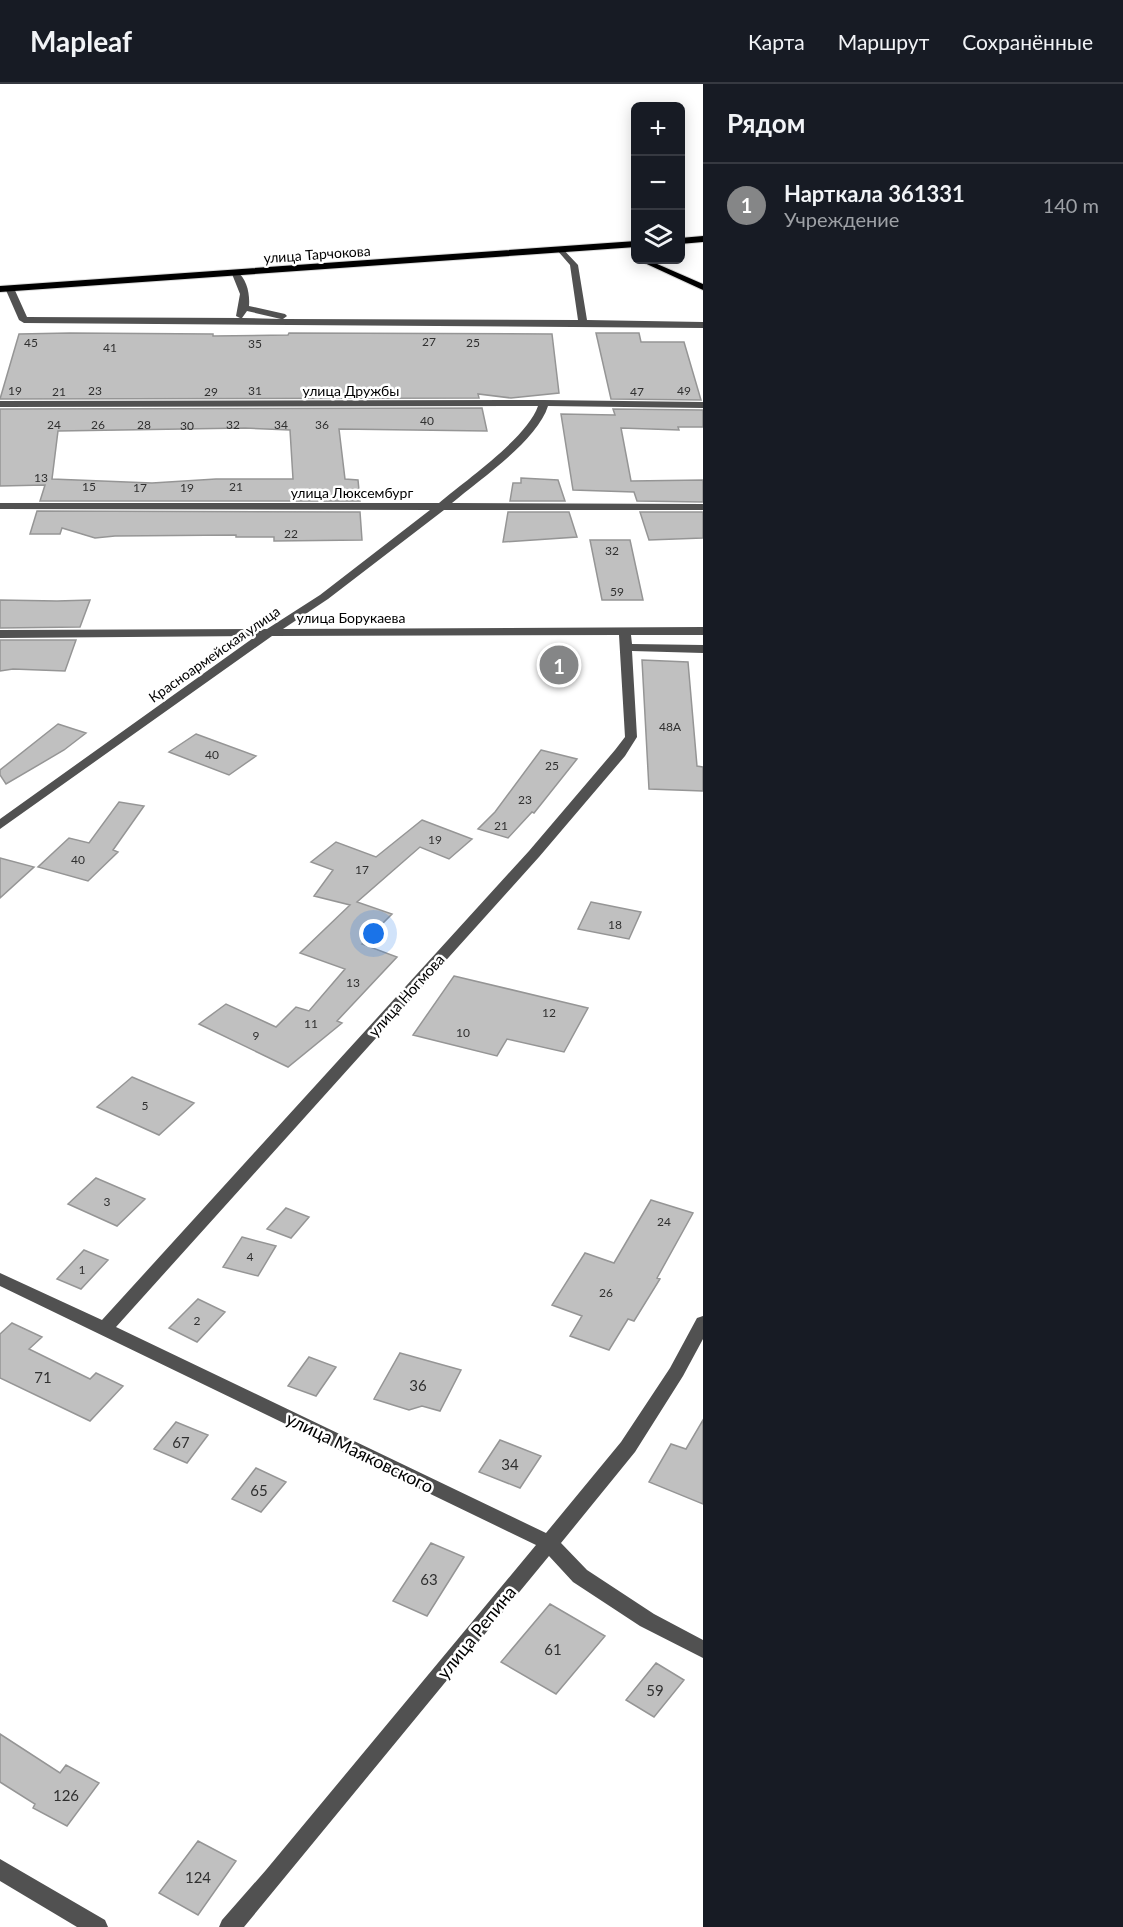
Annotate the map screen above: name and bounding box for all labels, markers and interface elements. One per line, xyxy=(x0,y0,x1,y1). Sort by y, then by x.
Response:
text: Mapleaf xyxy=(30,24,132,58)
text: Карта xyxy=(748,29,805,54)
text: Маршрут xyxy=(838,29,929,54)
text: Сохранённые xyxy=(962,29,1093,54)
map controls xyxy=(631,102,685,264)
button: + xyxy=(631,102,685,156)
text: Рядом xyxy=(727,107,805,139)
button: − xyxy=(631,156,685,210)
text: Нарткала 361331 xyxy=(784,180,965,207)
text: 1 xyxy=(741,193,752,217)
text: 140 m xyxy=(1043,193,1099,217)
text: Учреждение xyxy=(784,207,899,231)
button: layers xyxy=(631,210,685,264)
street label: улица Тарчокова xyxy=(263,242,371,266)
house number: 27 xyxy=(422,334,436,349)
house number: 45 xyxy=(24,335,38,350)
house number: 25 xyxy=(466,335,480,350)
house number: 35 xyxy=(248,336,262,351)
house number: 41 xyxy=(103,340,117,355)
street label: улица Дружбы xyxy=(303,382,399,399)
house number: 19 xyxy=(8,383,22,398)
house number: 23 xyxy=(88,383,102,398)
house number: 31 xyxy=(248,383,262,398)
house number: 49 xyxy=(677,383,691,398)
house number: 21 xyxy=(52,384,66,399)
house number: 29 xyxy=(204,384,218,399)
house number: 47 xyxy=(630,384,644,399)
house number: 40 xyxy=(420,413,434,428)
house number: 24 xyxy=(47,417,61,432)
house number: 26 xyxy=(91,417,105,432)
house number: 28 xyxy=(137,417,151,432)
house number: 32 xyxy=(226,417,240,432)
house number: 34 xyxy=(274,417,288,432)
house number: 36 xyxy=(315,417,329,432)
house number: 30 xyxy=(180,418,194,433)
house number: 13 xyxy=(34,470,48,485)
house number: 15 xyxy=(82,479,96,494)
house number: 21 xyxy=(229,479,243,494)
house number: 17 xyxy=(133,480,147,495)
house number: 19 xyxy=(180,480,194,495)
street label: улица Люксембург xyxy=(291,484,413,501)
house number: 22 xyxy=(284,526,298,541)
house number: 32 xyxy=(605,543,619,558)
house number: 59 xyxy=(610,584,624,599)
street label: Красноармейская улица xyxy=(145,602,283,706)
street label: улица Борукаева xyxy=(297,609,405,626)
pin: 1 xyxy=(540,642,578,688)
house number: 48А xyxy=(659,719,682,734)
house number: 40 xyxy=(205,747,219,762)
house number: 25 xyxy=(545,758,559,773)
house number: 23 xyxy=(518,792,532,807)
house number: 21 xyxy=(494,818,508,833)
house number: 19 xyxy=(428,832,442,847)
house number: 40 xyxy=(71,852,85,867)
house number: 17 xyxy=(355,862,369,877)
house number: 18 xyxy=(608,917,622,932)
your location xyxy=(359,919,388,948)
street label: улица Ногмова xyxy=(364,950,448,1040)
house number: 13 xyxy=(346,975,360,990)
house number: 12 xyxy=(542,1005,556,1020)
house number: 11 xyxy=(304,1016,318,1031)
house number: 10 xyxy=(456,1025,470,1040)
house number: 9 xyxy=(253,1028,260,1043)
house number: 5 xyxy=(142,1098,149,1113)
house number: 3 xyxy=(104,1194,111,1209)
house number: 24 xyxy=(657,1214,671,1229)
house number: 4 xyxy=(247,1249,254,1264)
house number: 1 xyxy=(79,1262,86,1277)
house number: 26 xyxy=(599,1285,613,1300)
house number: 2 xyxy=(194,1313,201,1328)
house number: 71 xyxy=(34,1368,52,1386)
house number: 36 xyxy=(409,1376,427,1394)
street label: улица Маяковского xyxy=(283,1407,437,1497)
house number: 67 xyxy=(172,1433,190,1451)
house number: 34 xyxy=(501,1455,519,1473)
house number: 65 xyxy=(250,1481,268,1499)
house number: 63 xyxy=(420,1570,438,1588)
street label: улица Репина xyxy=(432,1581,520,1683)
house number: 61 xyxy=(544,1640,562,1658)
house number: 59 xyxy=(646,1681,664,1699)
house number: 126 xyxy=(53,1786,79,1804)
house number: 124 xyxy=(185,1868,211,1886)

